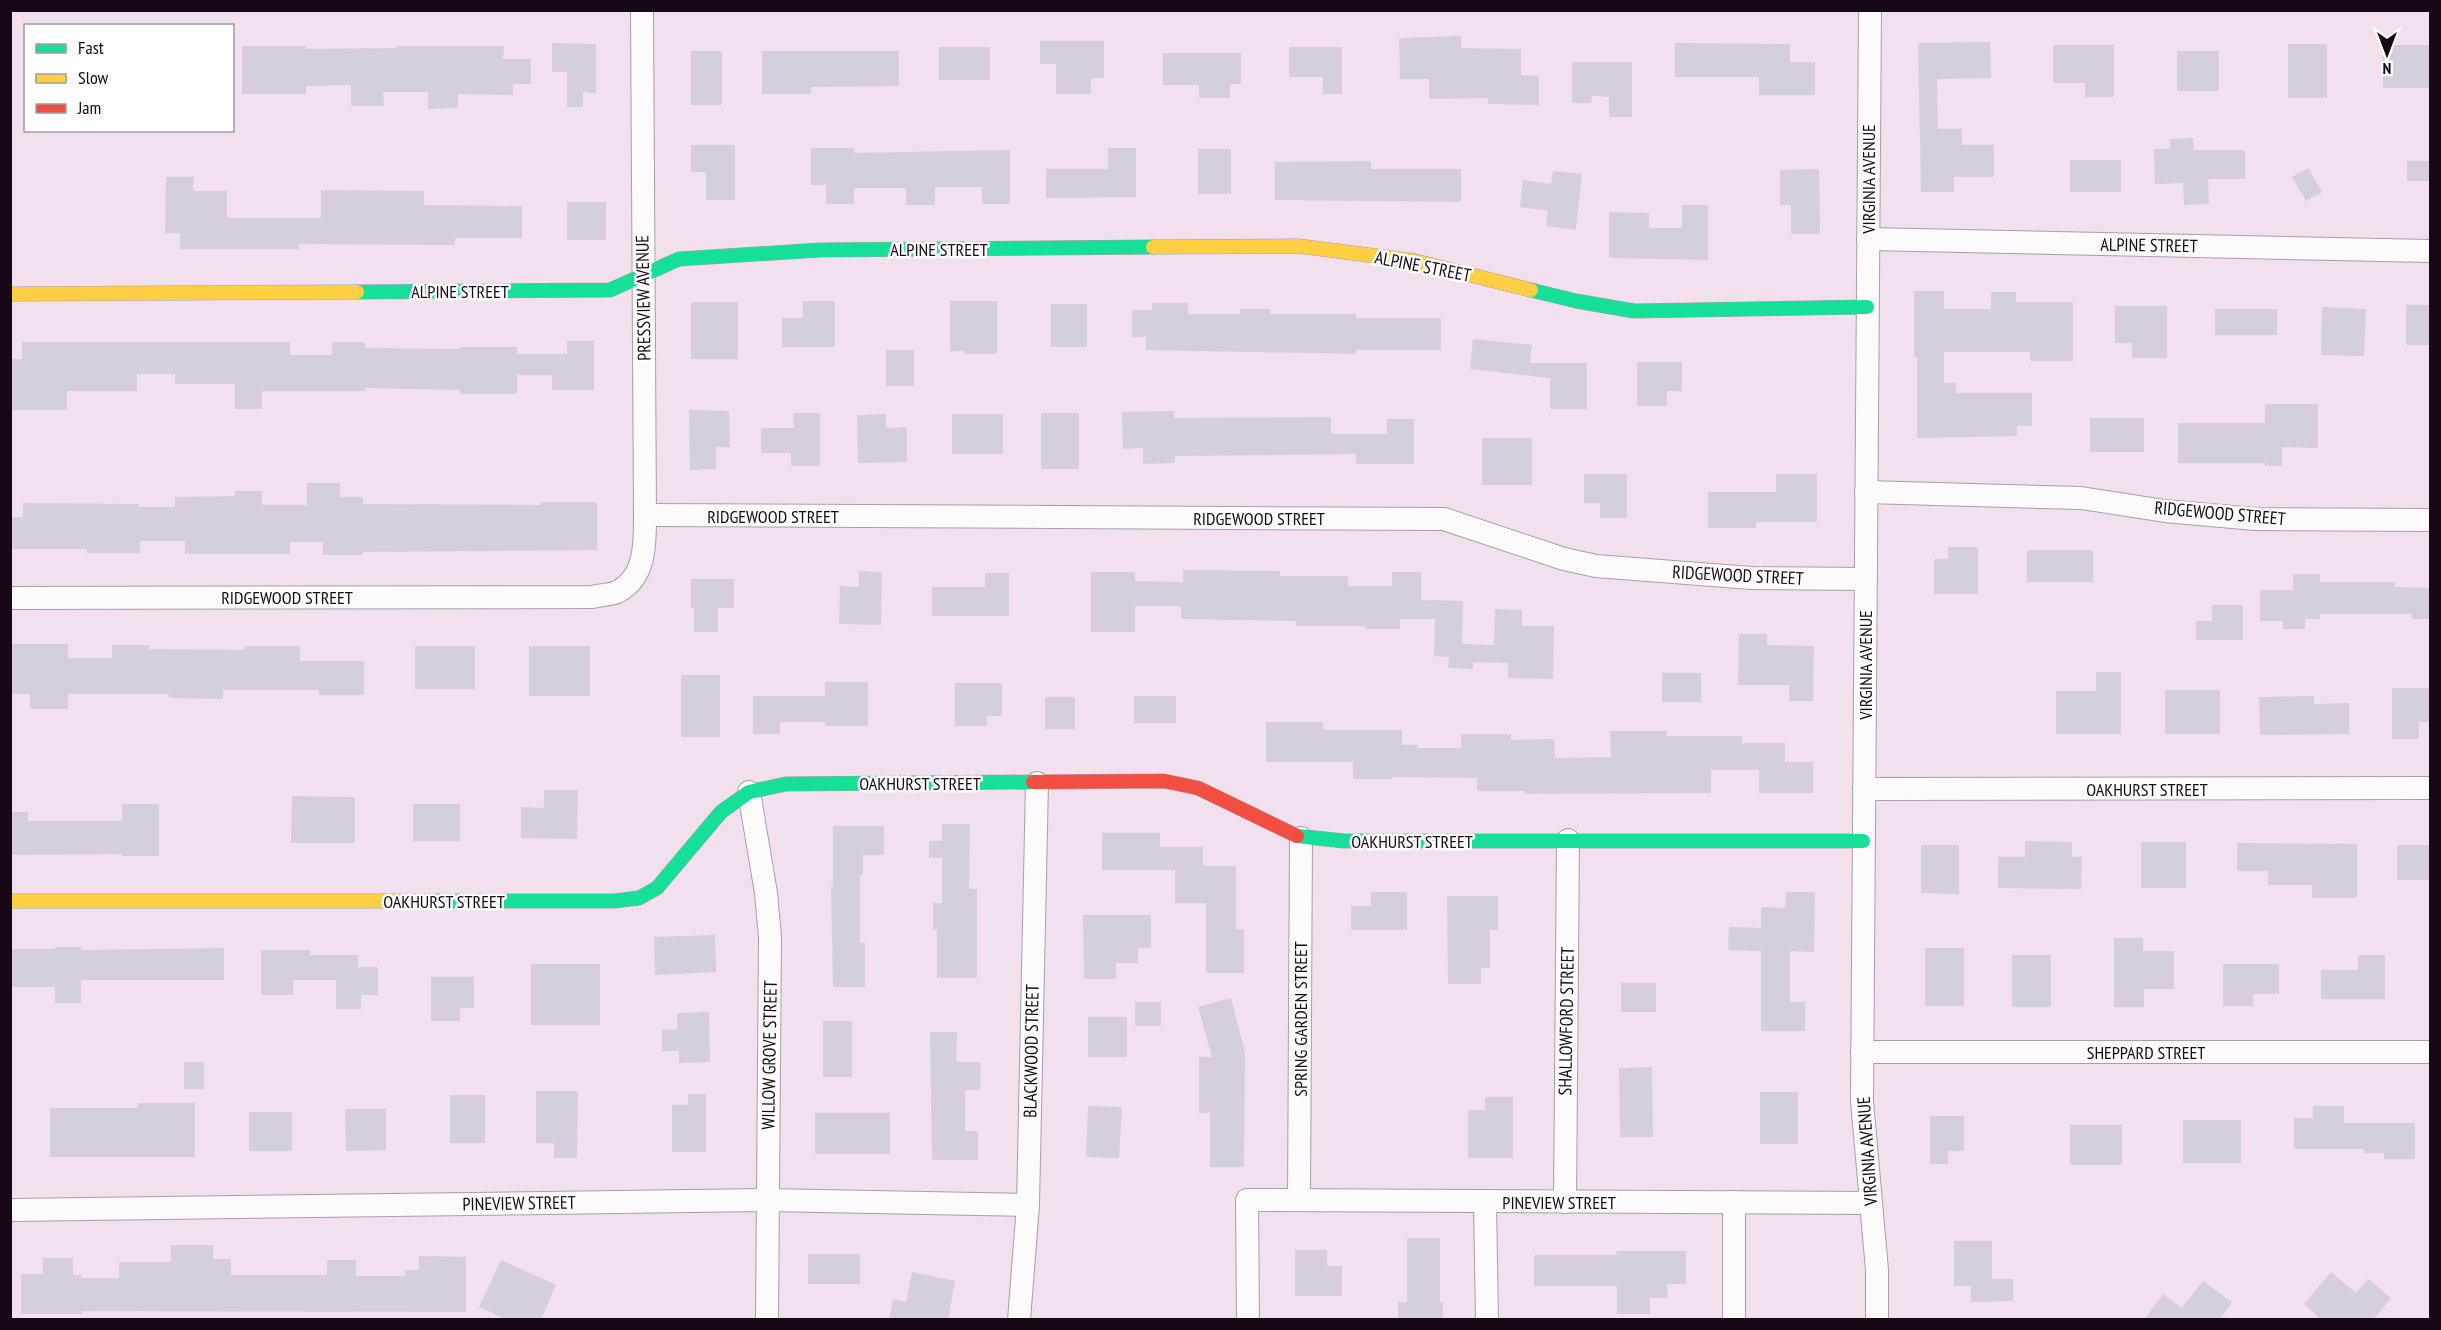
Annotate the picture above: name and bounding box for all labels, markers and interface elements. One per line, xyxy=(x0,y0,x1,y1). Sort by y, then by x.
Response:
legend xyxy=(24,24,234,132)
north arrow xyxy=(2357,24,2417,84)
text: Fast xyxy=(78,36,104,59)
text: N xyxy=(2383,59,2391,79)
text: Slow xyxy=(78,66,109,89)
text: Jam xyxy=(77,96,101,119)
street label: VIRGINIA AVENUE xyxy=(1857,124,1880,235)
street label: ALPINE STREET xyxy=(2100,233,2198,257)
street label: PRESSVIEW AVENUE xyxy=(630,235,656,361)
street label: ALPINE STREET xyxy=(890,238,988,261)
street label: ALPINE STREET xyxy=(1373,245,1473,287)
street label: ALPINE STREET xyxy=(411,280,509,303)
street label: RIDGEWOOD STREET xyxy=(2153,496,2287,530)
street label: RIDGEWOOD STREET xyxy=(707,505,839,528)
street label: RIDGEWOOD STREET xyxy=(1193,507,1325,530)
street label: RIDGEWOOD STREET xyxy=(1672,560,1804,590)
street label: RIDGEWOOD STREET xyxy=(221,586,353,609)
street label: VIRGINIA AVENUE xyxy=(1854,610,1877,721)
street label: OAKHURST STREET xyxy=(859,772,981,795)
street label: OAKHURST STREET xyxy=(2086,778,2208,801)
street label: OAKHURST STREET xyxy=(1351,830,1473,853)
street label: OAKHURST STREET xyxy=(383,890,505,913)
street label: SPRING GARDEN STREET xyxy=(1289,941,1312,1097)
street label: SHALLOWFORD STREET xyxy=(1553,947,1579,1095)
street label: WILLOW GROVE STREET xyxy=(756,980,782,1130)
street label: BLACKWOOD STREET xyxy=(1018,984,1044,1118)
street label: SHEPPARD STREET xyxy=(2087,1041,2205,1064)
street label: VIRGINIA AVENUE xyxy=(1852,1096,1882,1207)
street label: PINEVIEW STREET xyxy=(462,1191,576,1215)
street label: PINEVIEW STREET xyxy=(1502,1191,1616,1214)

